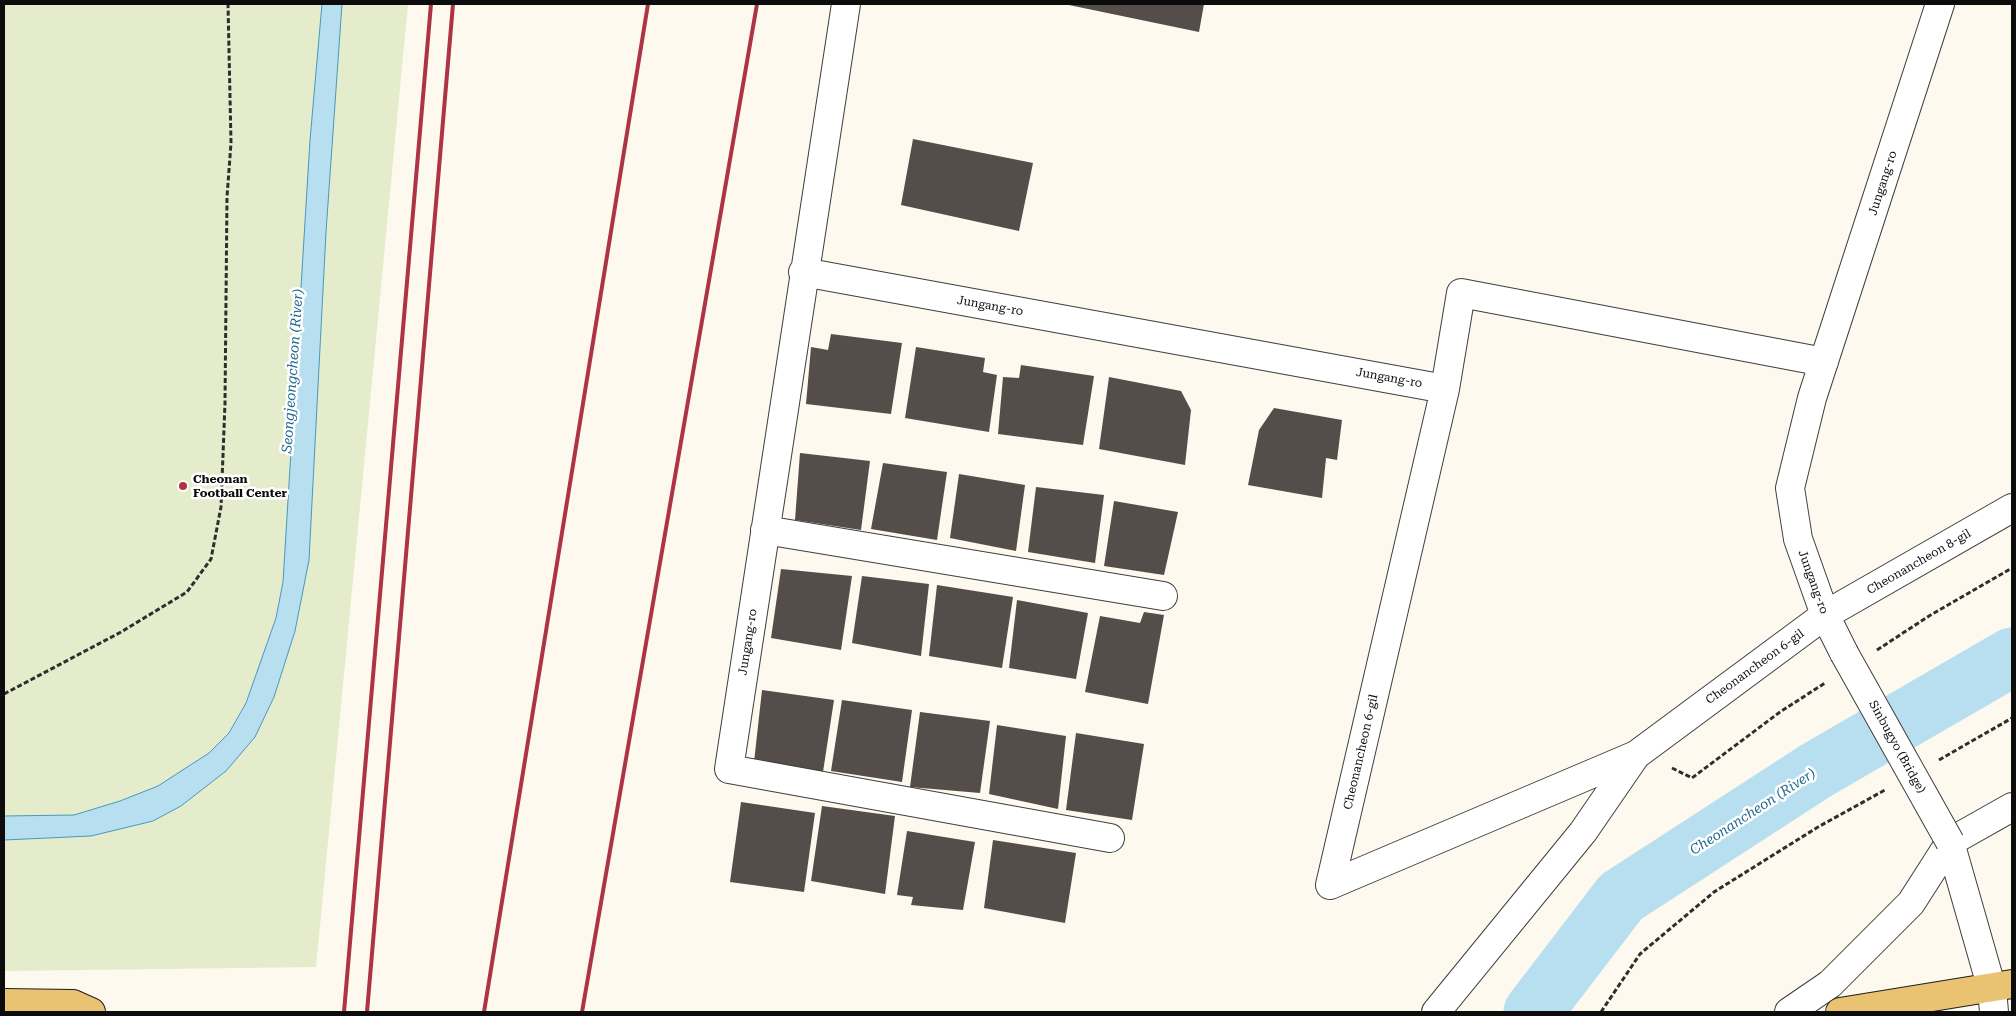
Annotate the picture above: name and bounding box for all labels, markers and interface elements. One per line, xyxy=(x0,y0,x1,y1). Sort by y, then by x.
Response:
street label: Jungang-ro xyxy=(1866,149,1900,217)
water label: Seongjeongcheon (River) xyxy=(279,288,307,454)
street label: Jungang-ro xyxy=(956,293,1024,319)
street label: Jungang-ro xyxy=(1355,365,1423,391)
place label: Cheonan Football Center xyxy=(193,472,287,500)
marker: Cheonan Football Center xyxy=(177,480,189,492)
street label: Cheonancheon 8-gil xyxy=(1864,526,1974,598)
street label: Jungang-ro xyxy=(1795,548,1831,616)
street label: Jungang-ro xyxy=(736,608,760,676)
street label: Cheonancheon 6-gil xyxy=(1703,627,1807,707)
street label: Cheonancheon 6-gil xyxy=(1341,693,1381,811)
street label: Sinbugyo (Bridge) xyxy=(1866,698,1928,796)
water label: Cheonancheon (River) xyxy=(1687,765,1819,859)

